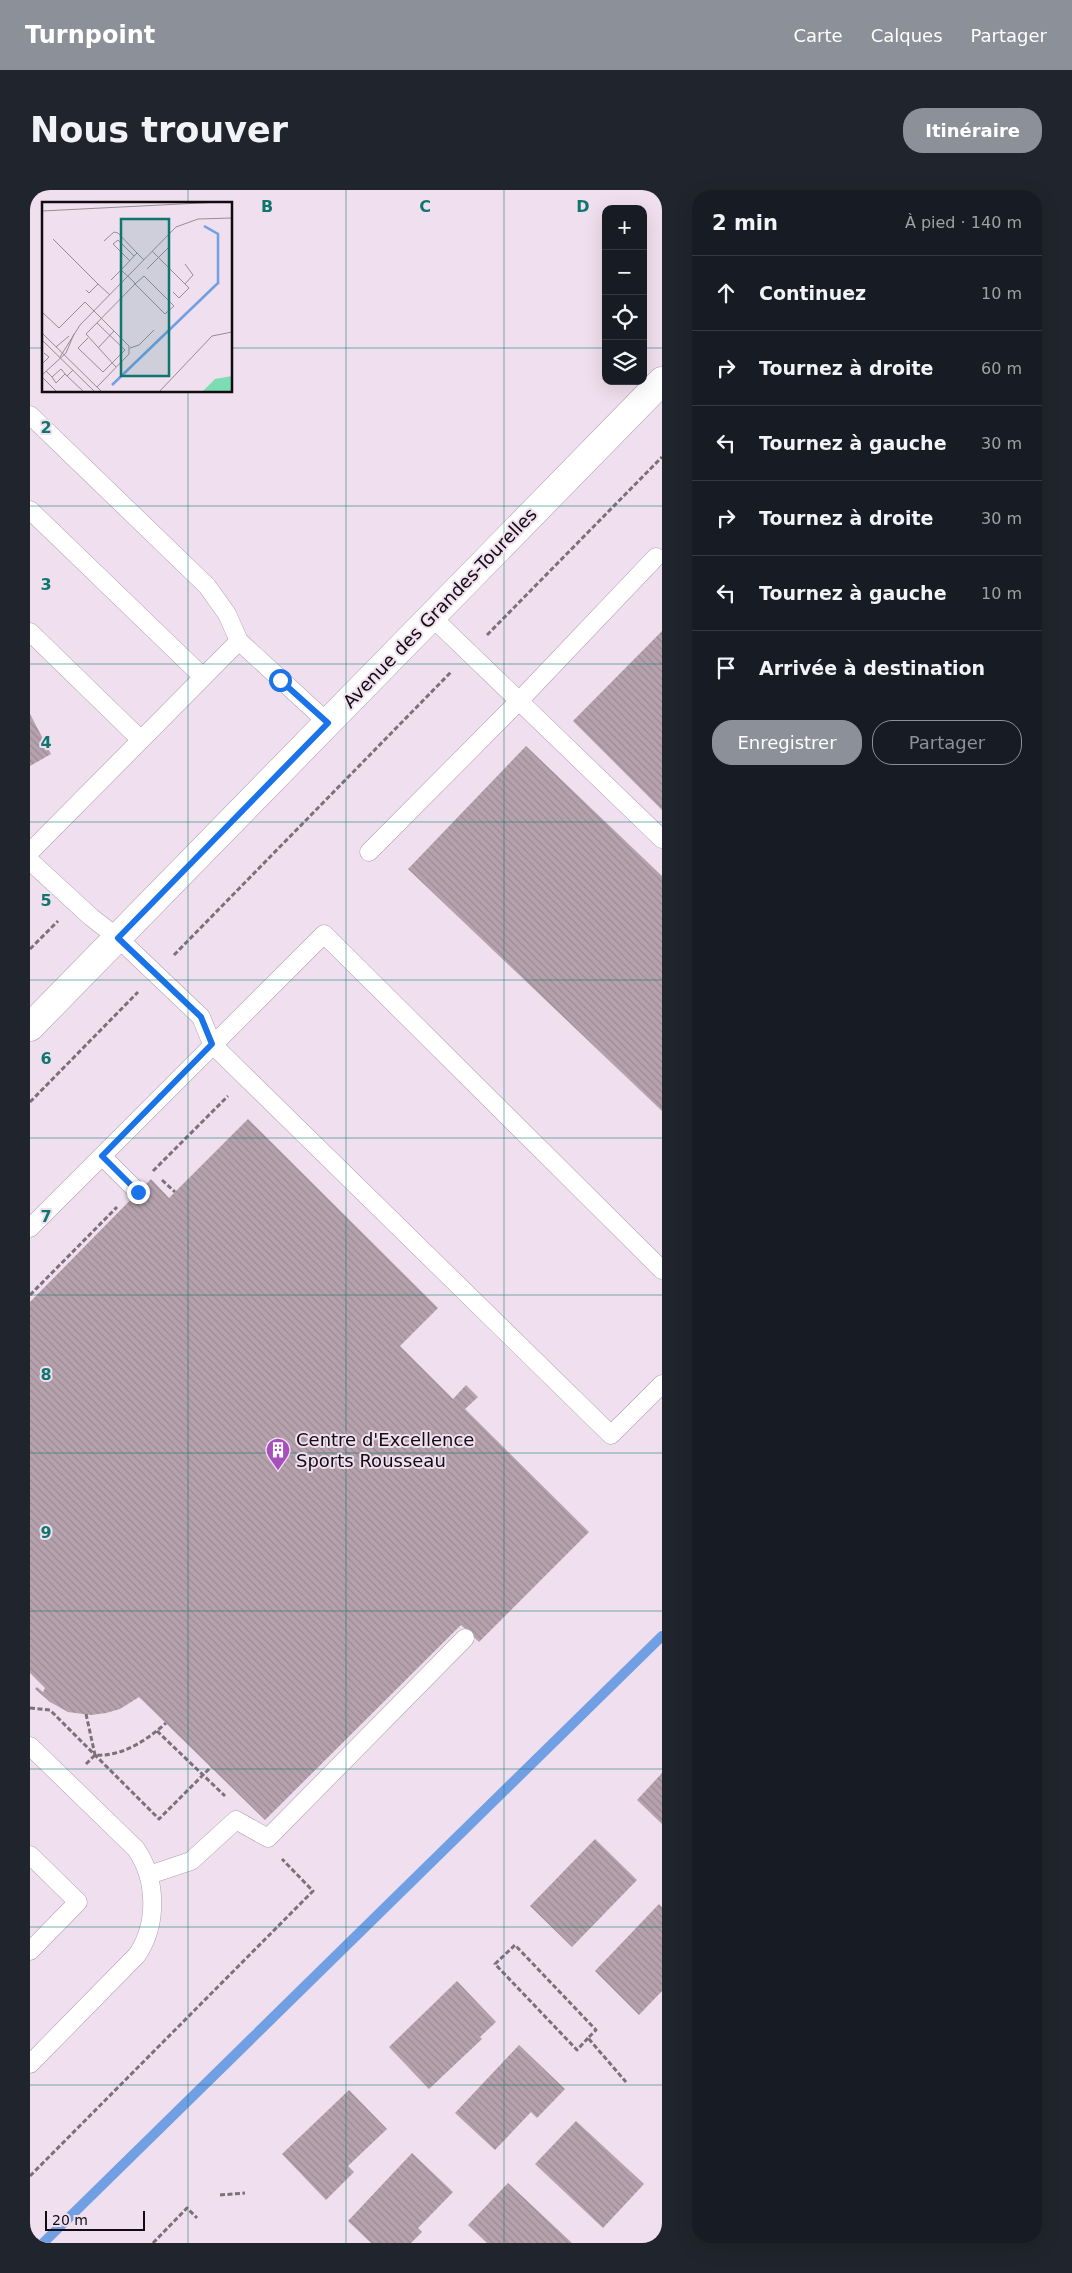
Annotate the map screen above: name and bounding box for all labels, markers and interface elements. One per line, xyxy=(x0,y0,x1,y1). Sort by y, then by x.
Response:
text: Turnpoint xyxy=(25,21,155,49)
text: Carte xyxy=(794,25,843,46)
text: Calques xyxy=(871,25,943,46)
text: Partager xyxy=(971,25,1047,46)
button: Itinéraire xyxy=(903,108,1042,153)
text: Nous trouver xyxy=(30,110,288,150)
text: B xyxy=(261,197,273,216)
text: C xyxy=(419,197,431,216)
text: D xyxy=(576,197,590,216)
inset map xyxy=(42,202,232,392)
map controls xyxy=(602,205,647,385)
button: + xyxy=(602,205,647,250)
text: 2 min xyxy=(712,211,778,235)
text: À pied · 140 m xyxy=(905,213,1022,232)
button: − xyxy=(602,250,647,295)
icon: ahead xyxy=(712,279,740,307)
text: Continuez xyxy=(759,282,866,304)
text: 10 m xyxy=(981,284,1022,303)
button: locate xyxy=(602,295,647,340)
button: layers xyxy=(602,340,647,385)
icon: right xyxy=(712,354,740,382)
text: Tournez à droite xyxy=(759,357,933,379)
text: 60 m xyxy=(981,359,1022,378)
text: 2 xyxy=(40,418,52,437)
icon: left xyxy=(712,429,740,457)
text: Tournez à gauche xyxy=(759,432,947,454)
text: 30 m xyxy=(981,434,1022,453)
street label: Avenue des Grandes-Tourelles xyxy=(338,503,541,712)
icon: right xyxy=(712,504,740,532)
text: Tournez à droite xyxy=(759,507,933,529)
text: 30 m xyxy=(981,509,1022,528)
text: 3 xyxy=(40,575,52,594)
icon: left xyxy=(712,579,740,607)
text: Tournez à gauche xyxy=(759,582,947,604)
text: 10 m xyxy=(981,584,1022,603)
icon: arrive xyxy=(712,654,740,682)
text: Arrivée à destination xyxy=(759,657,985,679)
route start xyxy=(269,669,292,692)
button: Enregistrer xyxy=(712,720,862,765)
button: Partager xyxy=(872,720,1022,765)
text: 4 xyxy=(40,733,52,752)
text: 5 xyxy=(40,891,52,910)
text: 6 xyxy=(40,1049,52,1068)
route end xyxy=(127,1181,150,1204)
text: 7 xyxy=(40,1207,52,1226)
text: 8 xyxy=(40,1365,52,1384)
place label: Centre d'Excellence Sports Rousseau xyxy=(296,1429,474,1471)
building icon: Centre d'Excellence Sports Rousseau xyxy=(265,1437,291,1471)
text: 9 xyxy=(40,1523,52,1542)
scale bar xyxy=(45,2208,145,2231)
text: 20 m xyxy=(52,2212,88,2228)

